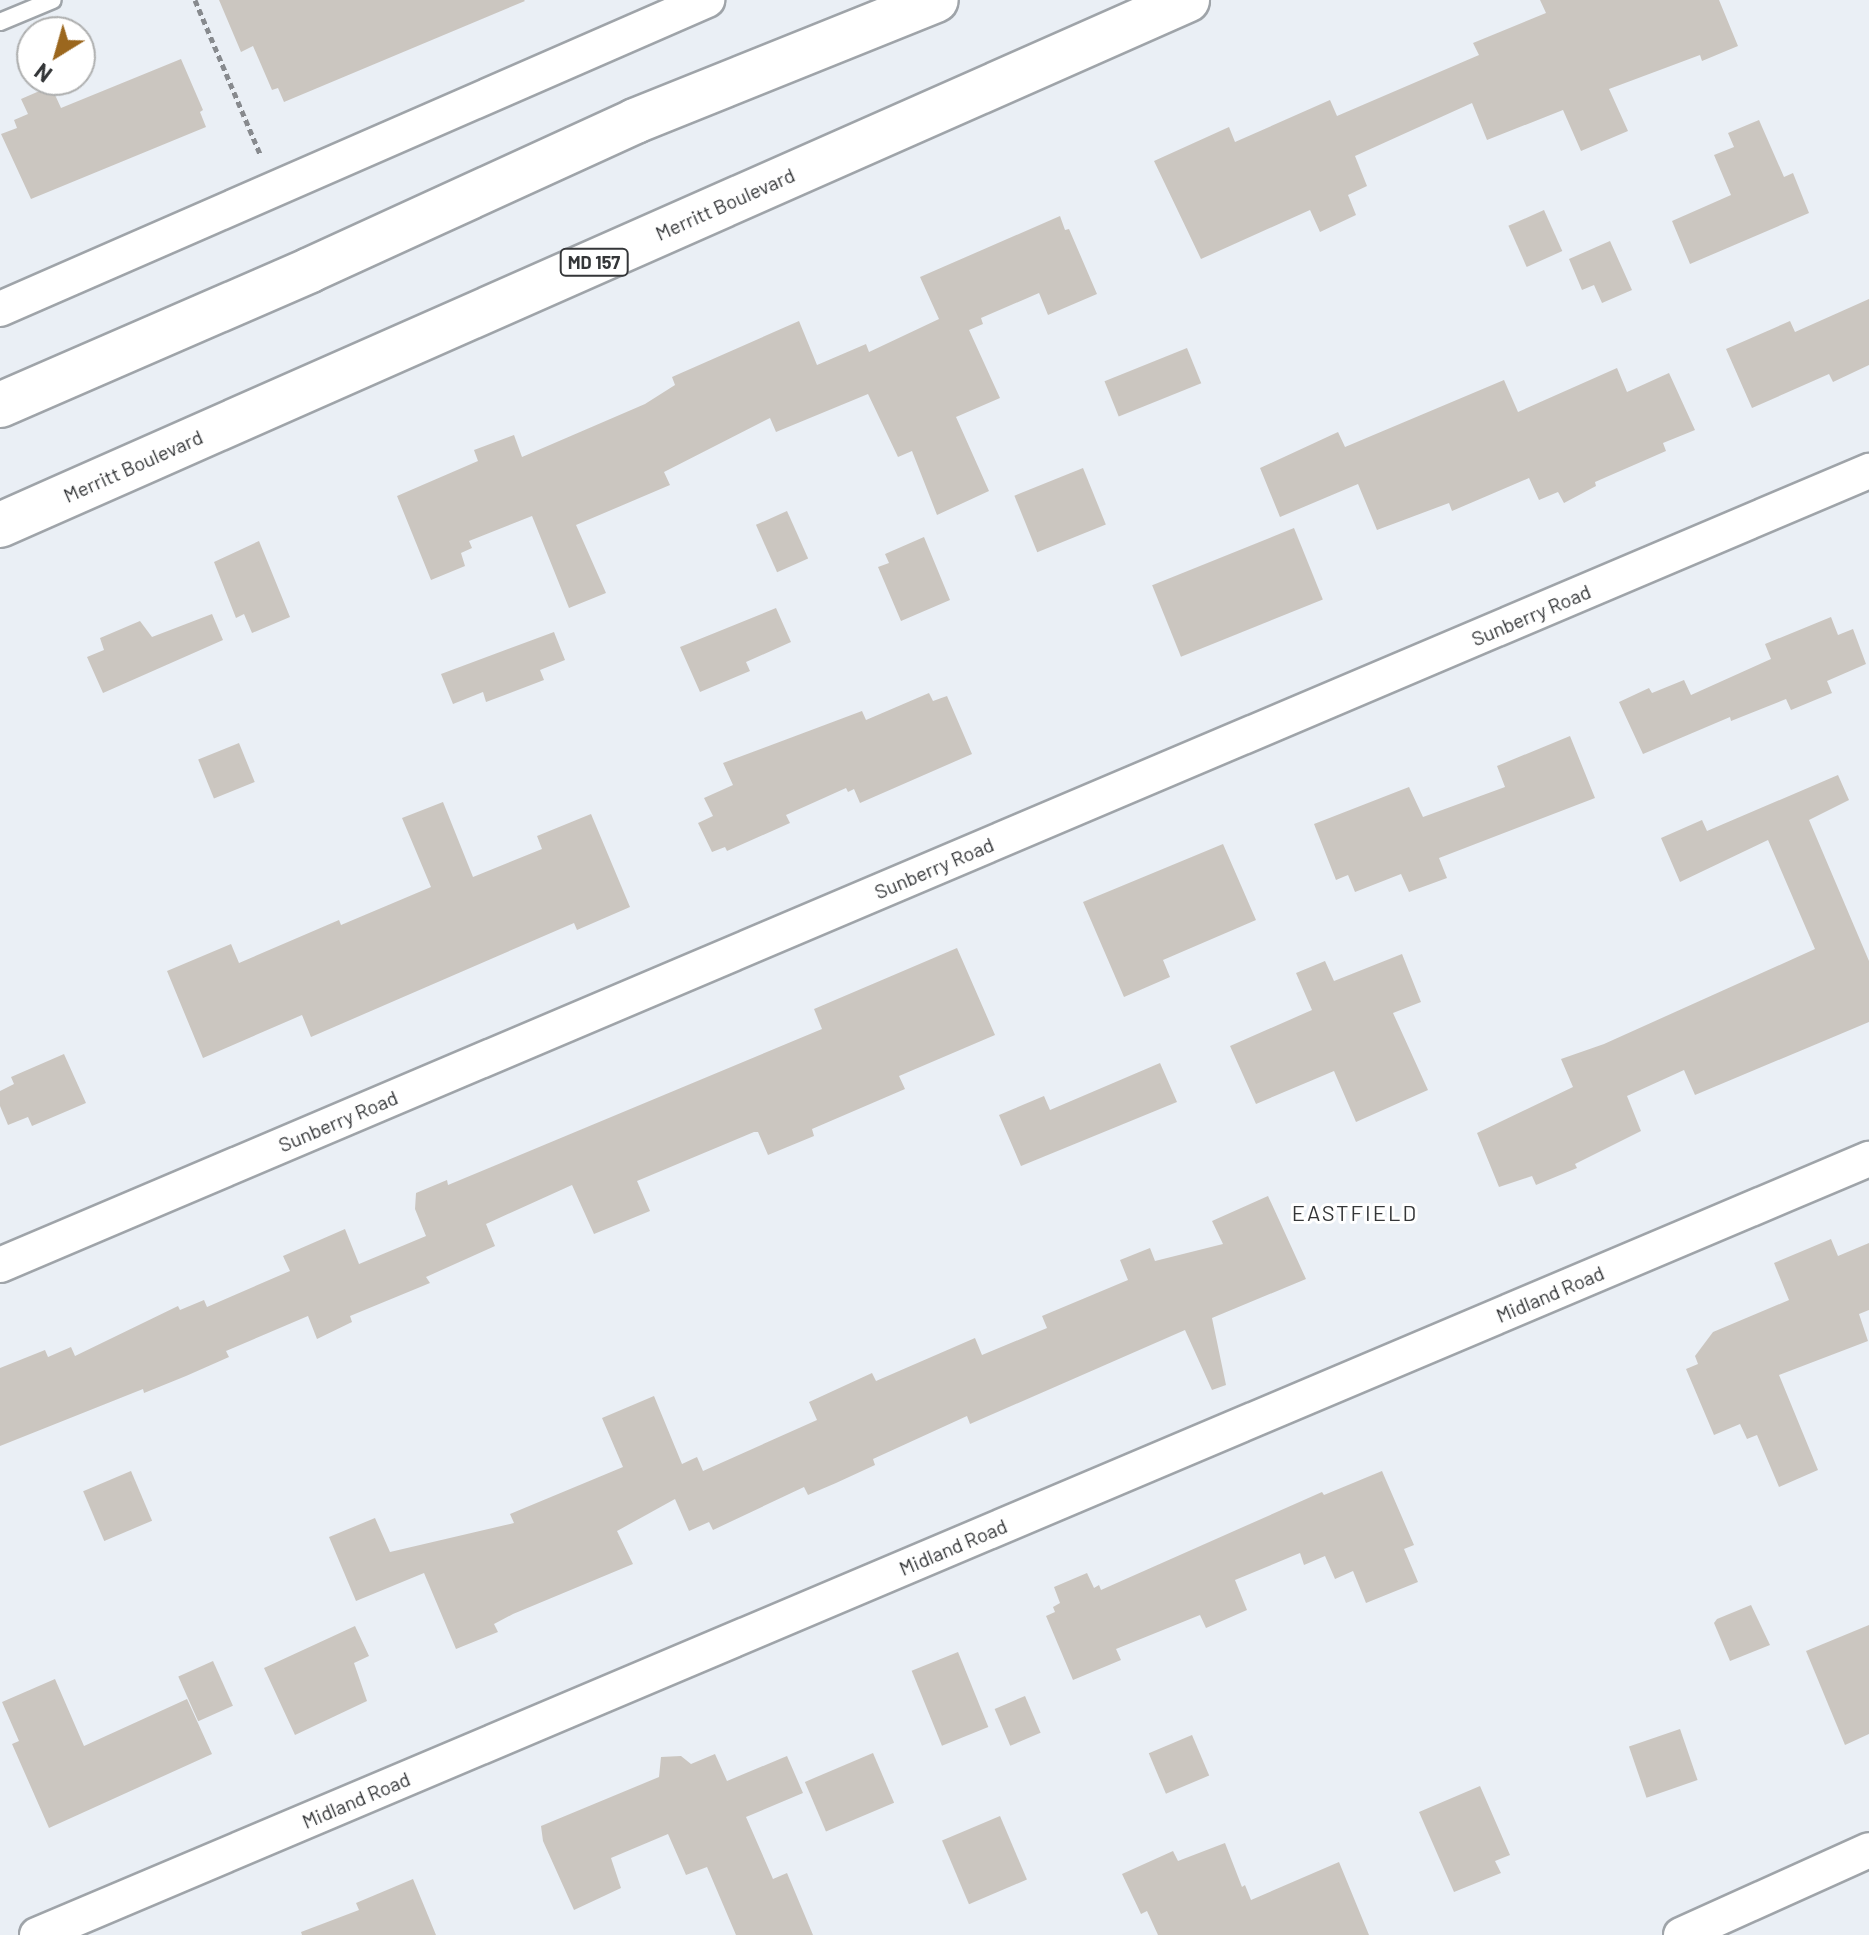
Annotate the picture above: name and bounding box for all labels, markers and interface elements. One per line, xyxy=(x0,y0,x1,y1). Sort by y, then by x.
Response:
north arrow xyxy=(16,16,96,96)
text: N xyxy=(29,59,56,88)
street label: Merritt Boulevard xyxy=(652,163,798,245)
road number: MD 157 xyxy=(558,248,630,276)
street label: Merritt Boulevard xyxy=(60,425,206,507)
street label: Sunberry Road xyxy=(1468,579,1594,651)
street label: Sunberry Road xyxy=(871,832,997,904)
street label: Sunberry Road xyxy=(275,1085,401,1157)
district label: EASTFIELD xyxy=(1292,1200,1418,1226)
street label: Midland Road xyxy=(1492,1261,1608,1327)
street label: Midland Road xyxy=(895,1514,1011,1580)
street label: Midland Road xyxy=(298,1767,414,1833)

